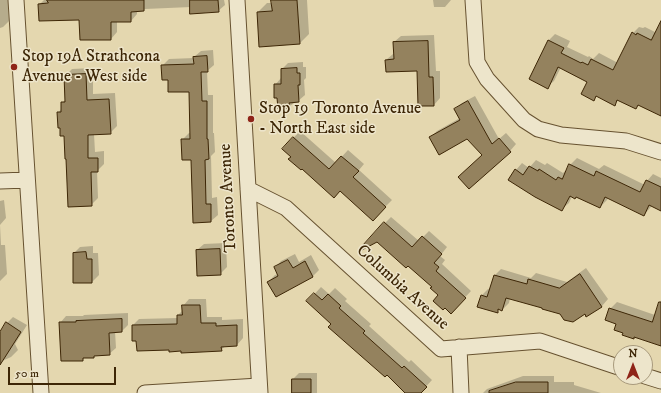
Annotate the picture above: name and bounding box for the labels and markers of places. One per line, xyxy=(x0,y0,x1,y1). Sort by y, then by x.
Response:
place label: Stop 19A Strathcona Avenue - West side xyxy=(22,47,160,87)
marker: Stop 19A Strathcona Avenue - West side xyxy=(9,62,19,72)
place label: Stop 19 Toronto Avenue - North East side xyxy=(259,99,421,139)
marker: Stop 19 Toronto Avenue - North East side xyxy=(246,114,256,124)

